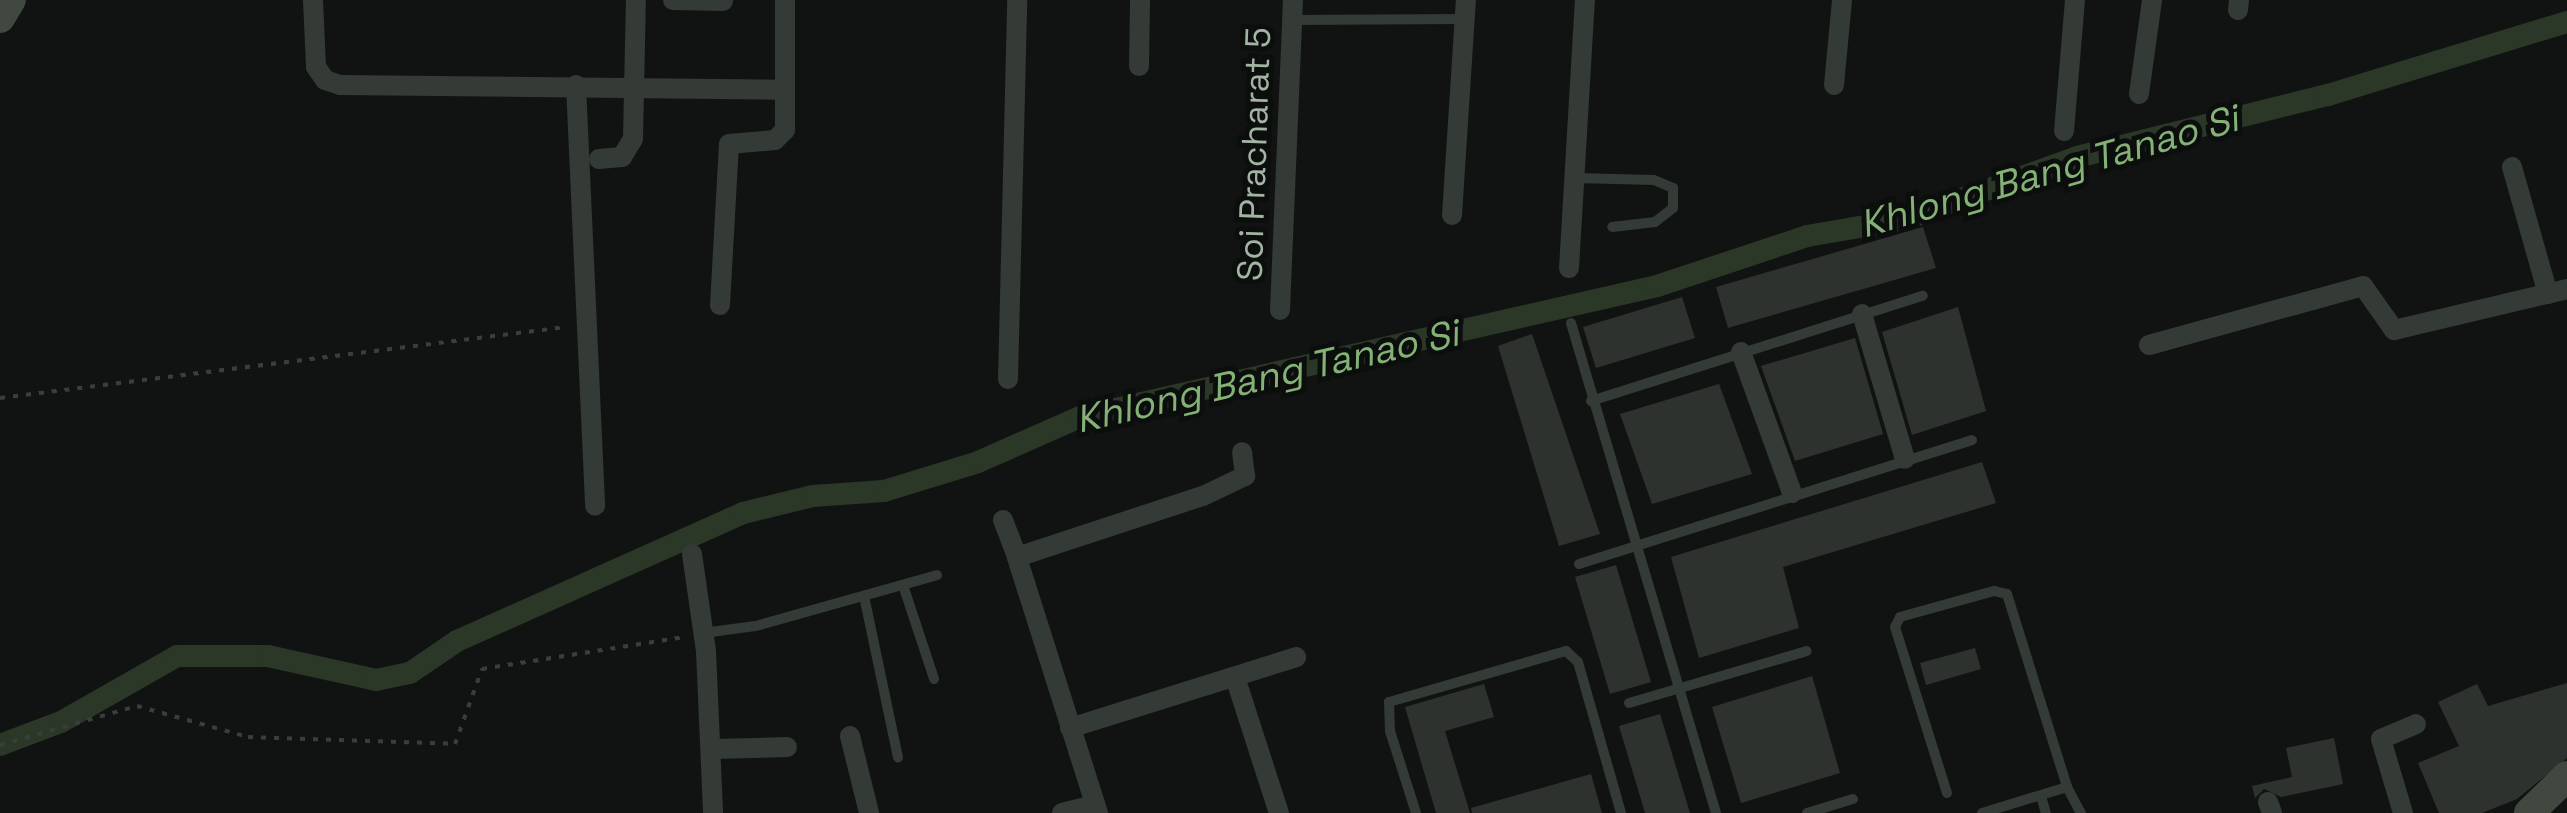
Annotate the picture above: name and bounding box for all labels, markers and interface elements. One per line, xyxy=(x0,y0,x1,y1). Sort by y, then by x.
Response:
street label: Soi Pracharat 5 xyxy=(1229,26,1279,282)
water label: Khlong Bang Tanao Si xyxy=(1854,96,2244,248)
water label: Khlong Bang Tanao Si xyxy=(1071,311,1463,443)

